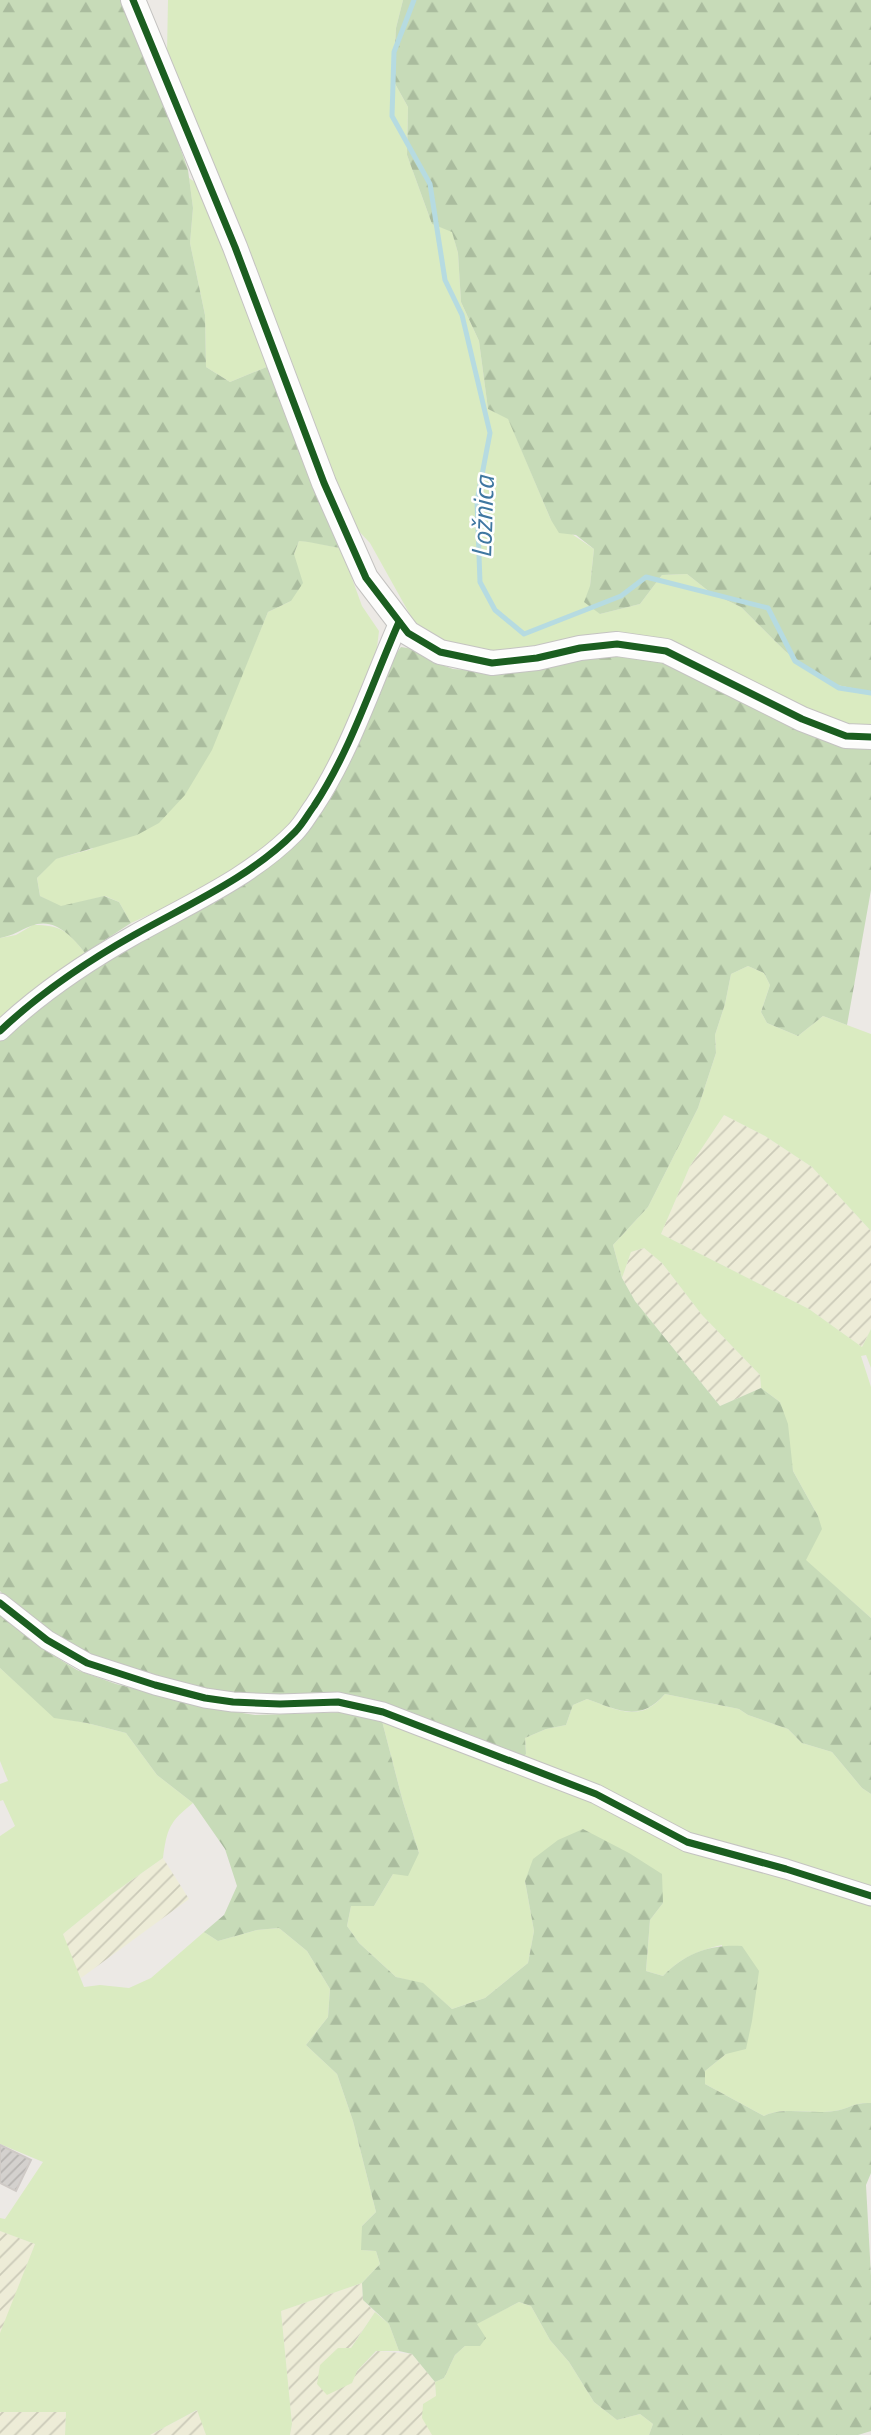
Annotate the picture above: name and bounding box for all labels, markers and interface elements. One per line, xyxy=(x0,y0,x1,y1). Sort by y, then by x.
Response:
water label: Ložnica xyxy=(459,473,505,559)

